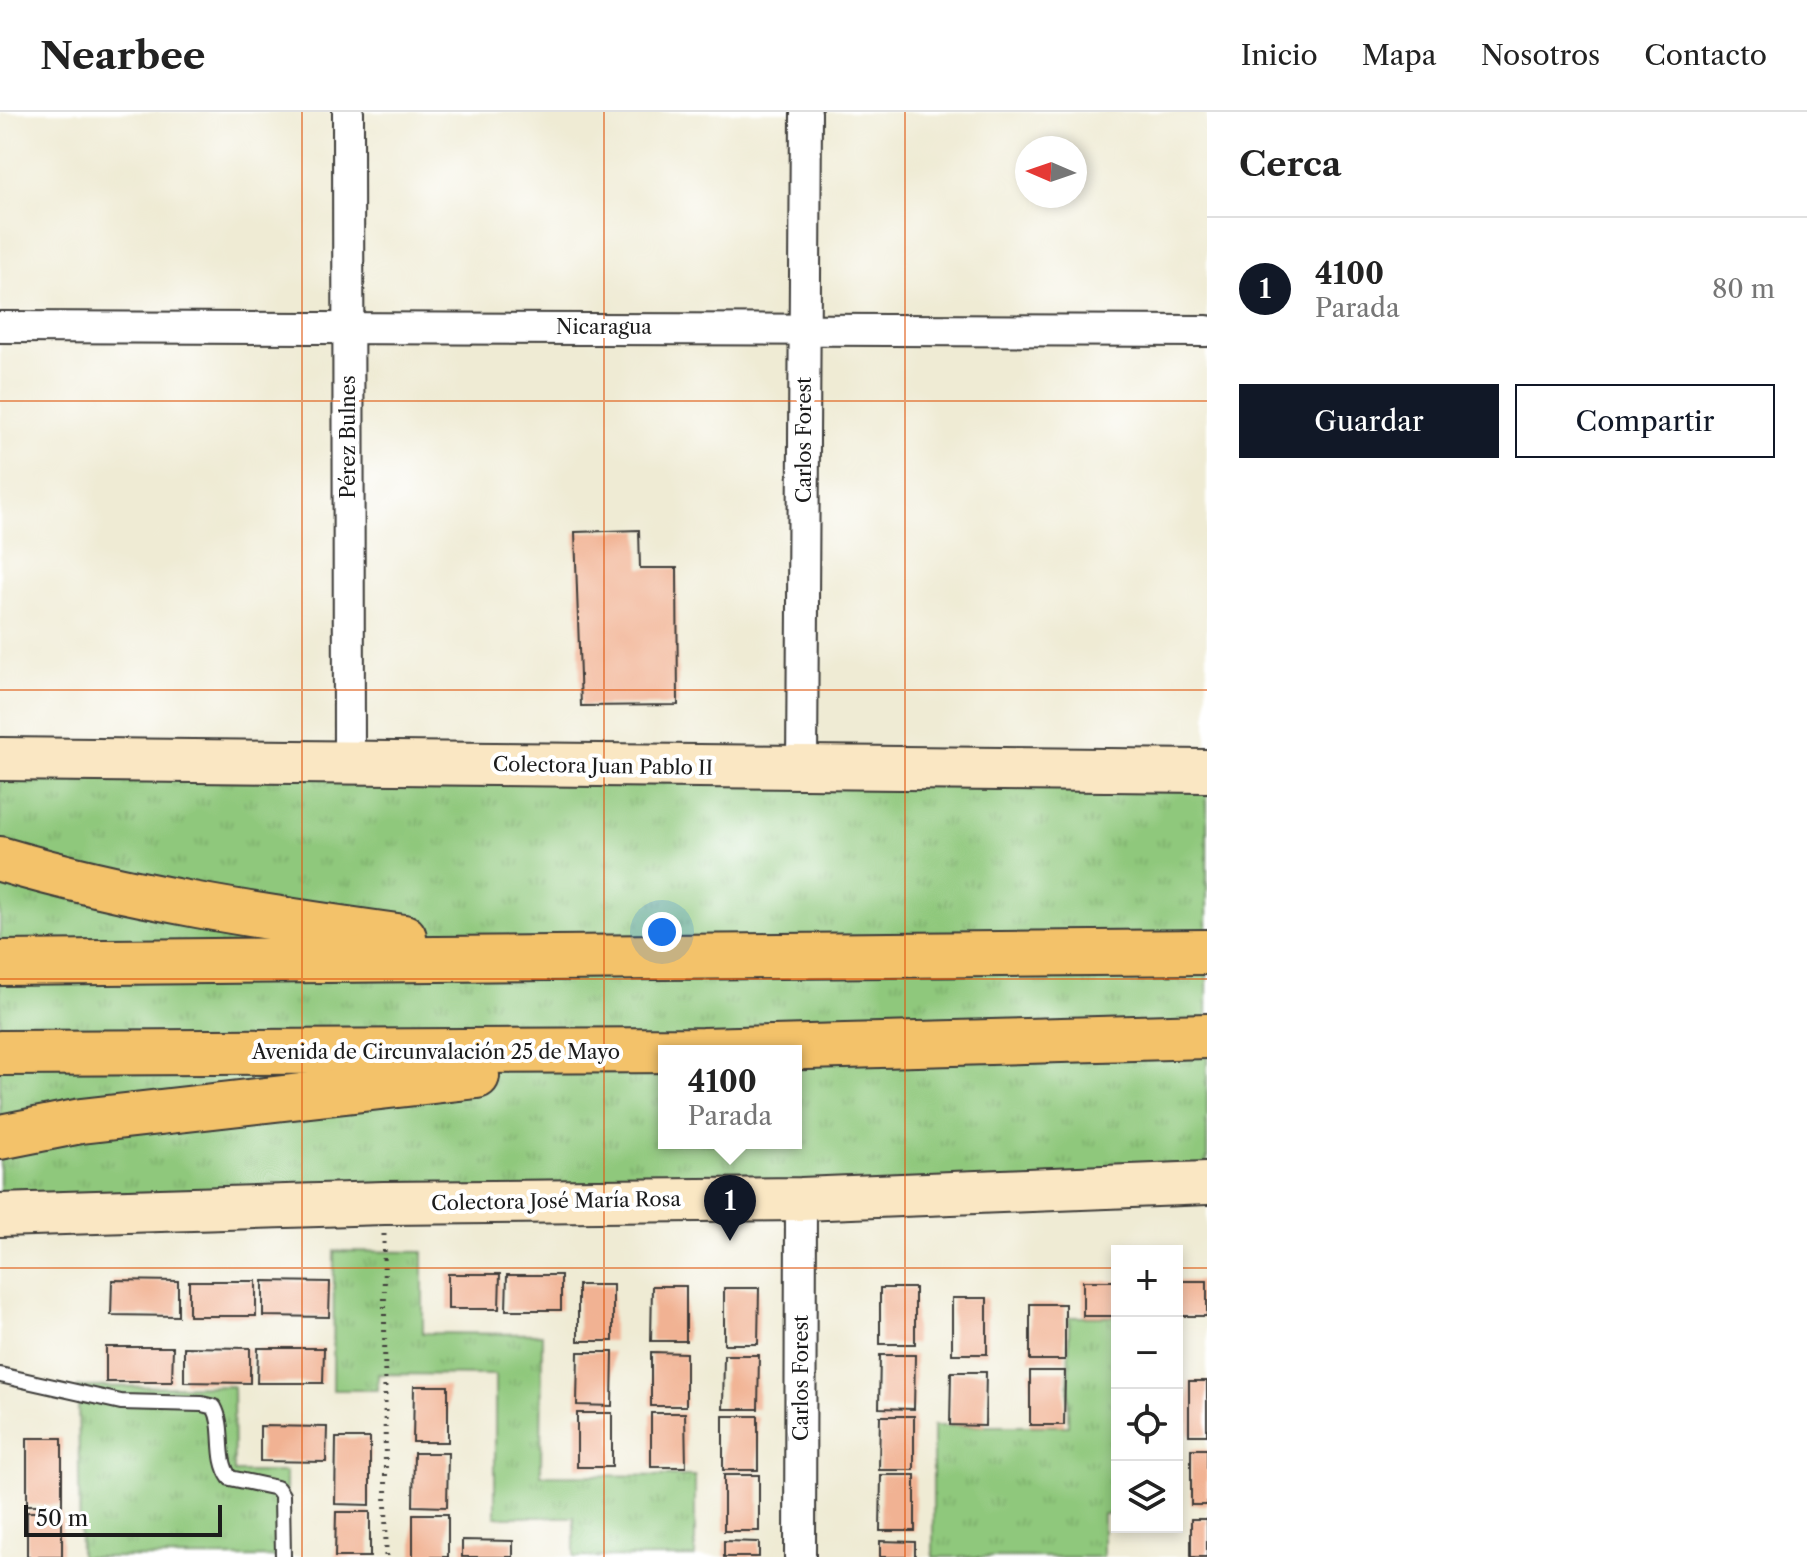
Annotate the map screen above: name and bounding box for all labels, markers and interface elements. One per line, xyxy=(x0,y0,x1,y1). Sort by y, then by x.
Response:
text: Nearbee xyxy=(40,32,206,79)
text: Inicio xyxy=(1241,38,1318,72)
text: Mapa xyxy=(1362,38,1437,72)
text: Nosotros xyxy=(1481,38,1600,72)
text: Contacto xyxy=(1644,38,1767,72)
north arrow xyxy=(1015,136,1087,208)
text: Cerca xyxy=(1239,143,1341,185)
text: 4100 xyxy=(1315,255,1384,292)
text: 1 xyxy=(1259,273,1271,305)
text: 80 m xyxy=(1712,273,1775,305)
text: Parada xyxy=(1315,292,1400,324)
street label: Nicaragua xyxy=(556,315,652,339)
street label: Pérez Bulnes xyxy=(336,375,360,499)
street label: Carlos Forest xyxy=(792,377,816,503)
button: Guardar xyxy=(1239,384,1499,458)
button: Compartir xyxy=(1515,384,1775,458)
street label: Colectora Juan Pablo II xyxy=(493,752,713,780)
your location xyxy=(642,912,682,952)
street label: Avenida de Circunvalación 25 de Mayo xyxy=(251,1040,620,1064)
popup xyxy=(658,1045,802,1149)
text: 4100 xyxy=(688,1063,757,1100)
text: Parada xyxy=(688,1100,772,1132)
pin: 1 xyxy=(704,1175,756,1241)
street label: Colectora José María Rosa xyxy=(431,1187,681,1215)
map controls xyxy=(1111,1245,1183,1533)
button: + xyxy=(1111,1245,1183,1317)
street label: Carlos Forest xyxy=(789,1315,813,1441)
button: − xyxy=(1111,1317,1183,1389)
button: locate xyxy=(1111,1389,1183,1461)
button: layers xyxy=(1111,1461,1183,1533)
scale bar xyxy=(24,1501,222,1537)
text: 50 m xyxy=(36,1505,88,1532)

